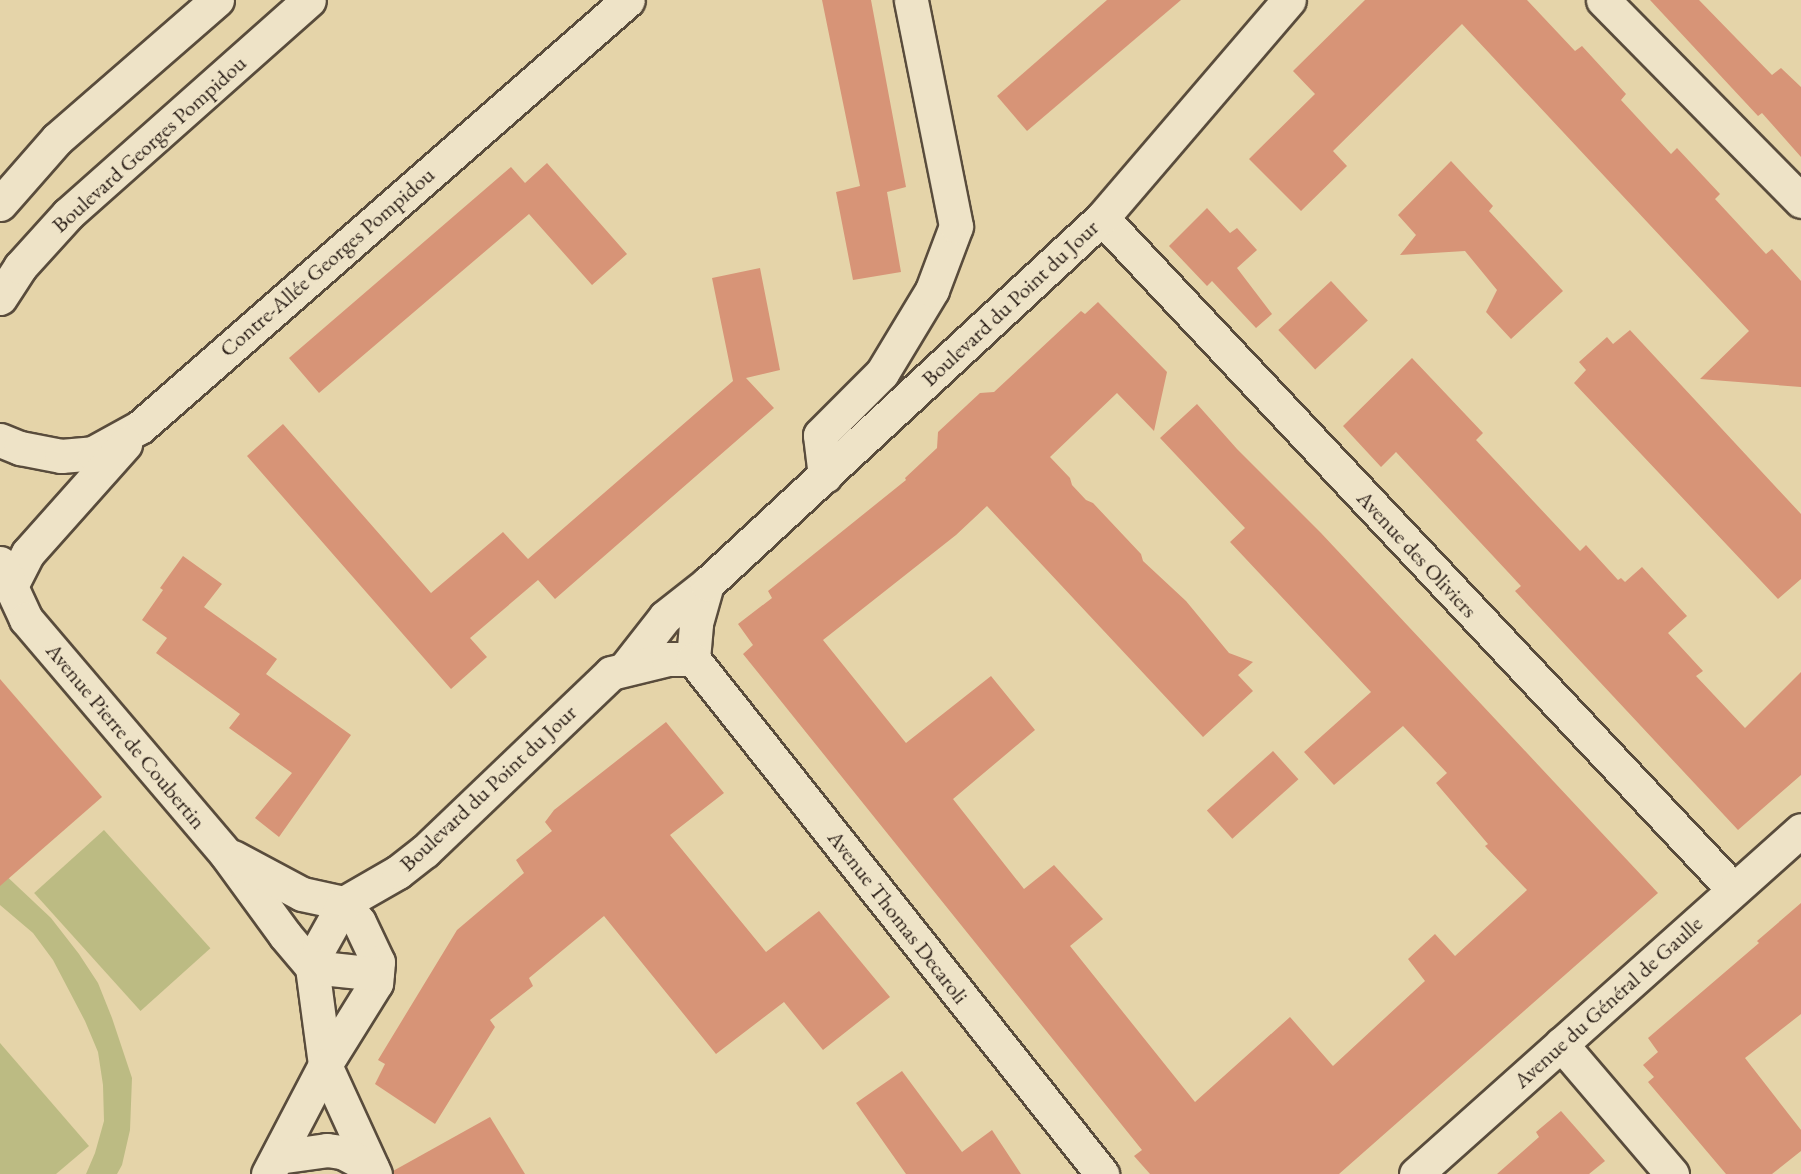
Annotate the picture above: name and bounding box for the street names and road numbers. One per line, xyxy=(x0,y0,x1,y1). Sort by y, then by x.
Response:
street label: Boulevard Georges Pompidou xyxy=(47,50,251,238)
street label: Contre-Allée Georges Pompidou xyxy=(214,162,440,362)
street label: Boulevard du Point du Jour xyxy=(916,214,1104,392)
street label: Avenue des Oliviers xyxy=(1351,485,1483,623)
street label: Avenue Pierre de Coubertin xyxy=(40,638,212,834)
street label: Boulevard du Point du Jour xyxy=(394,699,582,877)
street label: Avenue Thomas Decaroli xyxy=(822,825,974,1009)
street label: Avenue du Général de Gaulle xyxy=(1508,910,1708,1094)

